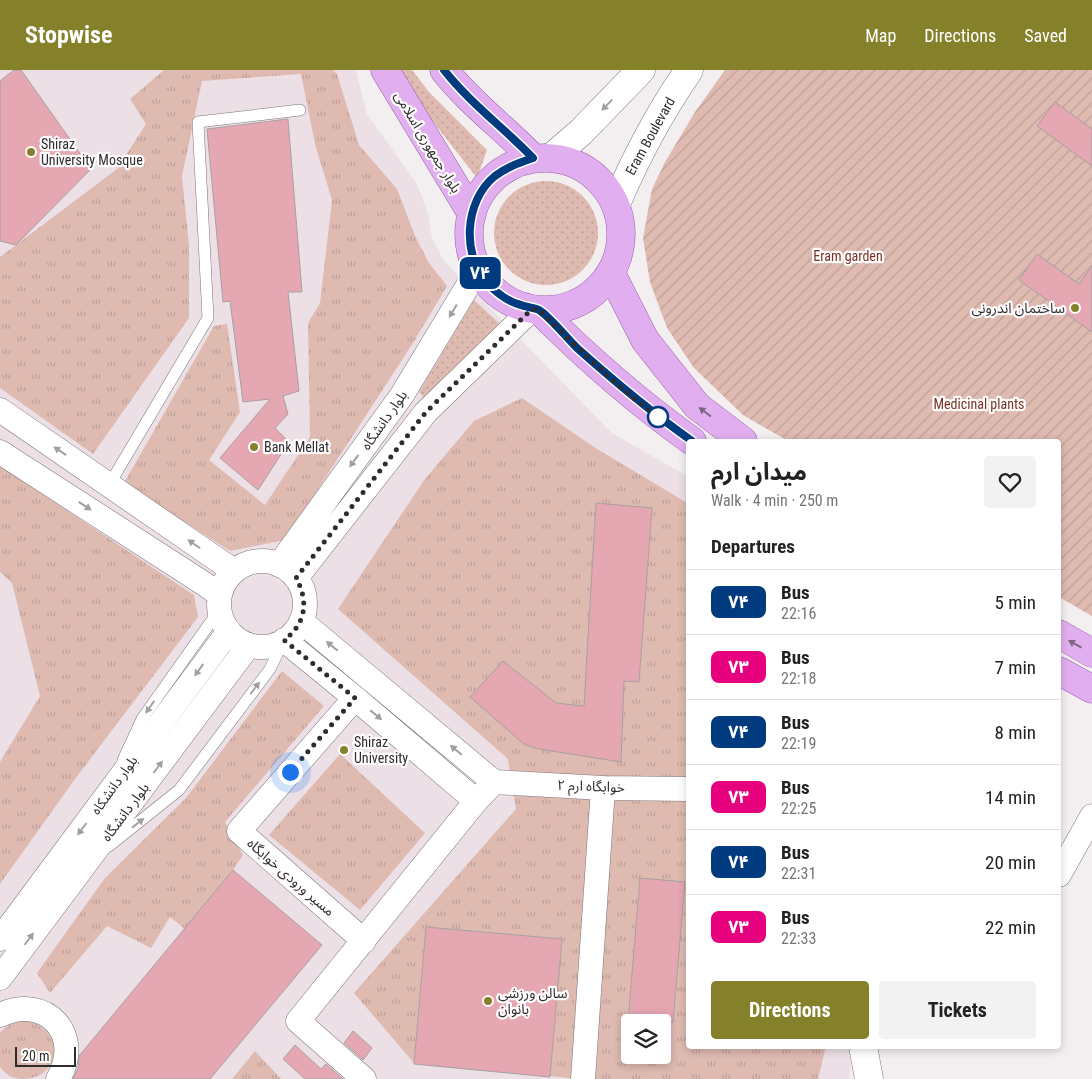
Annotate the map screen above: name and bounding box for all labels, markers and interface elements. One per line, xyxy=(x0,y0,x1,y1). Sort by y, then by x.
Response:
text: Stopwise xyxy=(25,21,112,49)
text: Map xyxy=(865,25,896,46)
text: Directions xyxy=(924,25,996,46)
text: Saved xyxy=(1024,25,1067,46)
street label: بلوار جمهوری اسلامی xyxy=(391,88,465,196)
street label: Eram Boulevard xyxy=(622,94,678,178)
one-way arrow xyxy=(601,99,613,111)
place label: Shiraz University Mosque xyxy=(41,136,143,168)
marker: Shiraz University Mosque xyxy=(25,146,37,158)
park label: Eram garden xyxy=(813,248,883,264)
line badge: ۷۴ xyxy=(458,257,502,289)
text: ۷۴ xyxy=(470,262,490,283)
place label: ساختمان اندرونی xyxy=(972,300,1065,317)
marker: ساختمان اندرونی xyxy=(1069,302,1081,314)
one-way arrow xyxy=(449,305,458,318)
street label: بلوار دانشگاه xyxy=(358,387,411,453)
park label: Medicinal plants xyxy=(933,396,1025,412)
unlabelled marker xyxy=(647,406,669,428)
one-way arrow xyxy=(698,406,711,417)
place label: Bank Mellat xyxy=(264,439,329,455)
marker: Bank Mellat xyxy=(248,441,260,453)
one-way arrow xyxy=(53,447,67,456)
one-way arrow xyxy=(349,454,360,467)
button: heart xyxy=(984,456,1036,508)
text: میدان ارم xyxy=(711,458,807,486)
text: Walk · 4 min · 250 m xyxy=(711,491,838,510)
one-way arrow xyxy=(78,502,92,511)
text: Departures xyxy=(711,535,795,558)
one-way arrow xyxy=(187,539,201,549)
text: Bus xyxy=(781,581,810,604)
text: ۷۴ xyxy=(728,591,749,612)
text: 5 min xyxy=(994,591,1036,614)
text: 22:16 xyxy=(781,604,816,623)
one-way arrow xyxy=(1069,639,1082,648)
one-way arrow xyxy=(325,641,338,652)
text: Bus xyxy=(781,646,810,669)
text: ۷۳ xyxy=(728,656,749,677)
text: 7 min xyxy=(994,656,1036,679)
one-way arrow xyxy=(194,663,205,676)
text: 22:18 xyxy=(781,669,816,688)
one-way arrow xyxy=(250,682,261,695)
one-way arrow xyxy=(145,700,155,714)
one-way arrow xyxy=(369,710,382,721)
text: Bus xyxy=(781,711,810,734)
text: ۷۴ xyxy=(728,721,749,742)
text: 8 min xyxy=(994,721,1036,744)
place label: Shiraz University xyxy=(354,734,408,766)
text: 22:19 xyxy=(781,734,816,753)
marker: Shiraz University xyxy=(338,744,350,756)
one-way arrow xyxy=(450,745,463,756)
street label: بلوار دانشکاه xyxy=(87,752,142,818)
your location xyxy=(278,760,303,785)
one-way arrow xyxy=(153,761,164,774)
text: Bus xyxy=(781,776,810,799)
street label: خوابگاه ارم ۲ xyxy=(557,777,625,798)
street label: بلوار دانشگاه xyxy=(98,780,153,845)
text: ۷۳ xyxy=(728,786,749,807)
text: 14 min xyxy=(985,786,1036,809)
text: 22:25 xyxy=(781,799,816,818)
one-way arrow xyxy=(131,818,144,829)
one-way arrow xyxy=(77,822,87,836)
street label: مسیر ورودی خوابگاه xyxy=(243,835,338,920)
text: Bus xyxy=(781,841,810,864)
text: ۷۴ xyxy=(728,851,749,872)
text: 20 min xyxy=(985,851,1036,874)
text: 22:31 xyxy=(781,864,816,883)
text: Bus xyxy=(781,906,810,929)
text: ۷۳ xyxy=(728,916,749,937)
text: 22 min xyxy=(985,916,1036,939)
text: 22:33 xyxy=(781,929,816,948)
one-way arrow xyxy=(24,932,34,946)
button: Directions xyxy=(711,981,869,1039)
button: Tickets xyxy=(879,981,1036,1039)
place label: سالن ورزشی بانوان xyxy=(498,985,568,1018)
marker: سالن ورزشی بانوان xyxy=(482,995,494,1007)
map controls xyxy=(621,1014,671,1064)
button: layers xyxy=(621,1014,671,1064)
scale bar xyxy=(15,1044,76,1067)
text: 20 m xyxy=(22,1048,50,1064)

